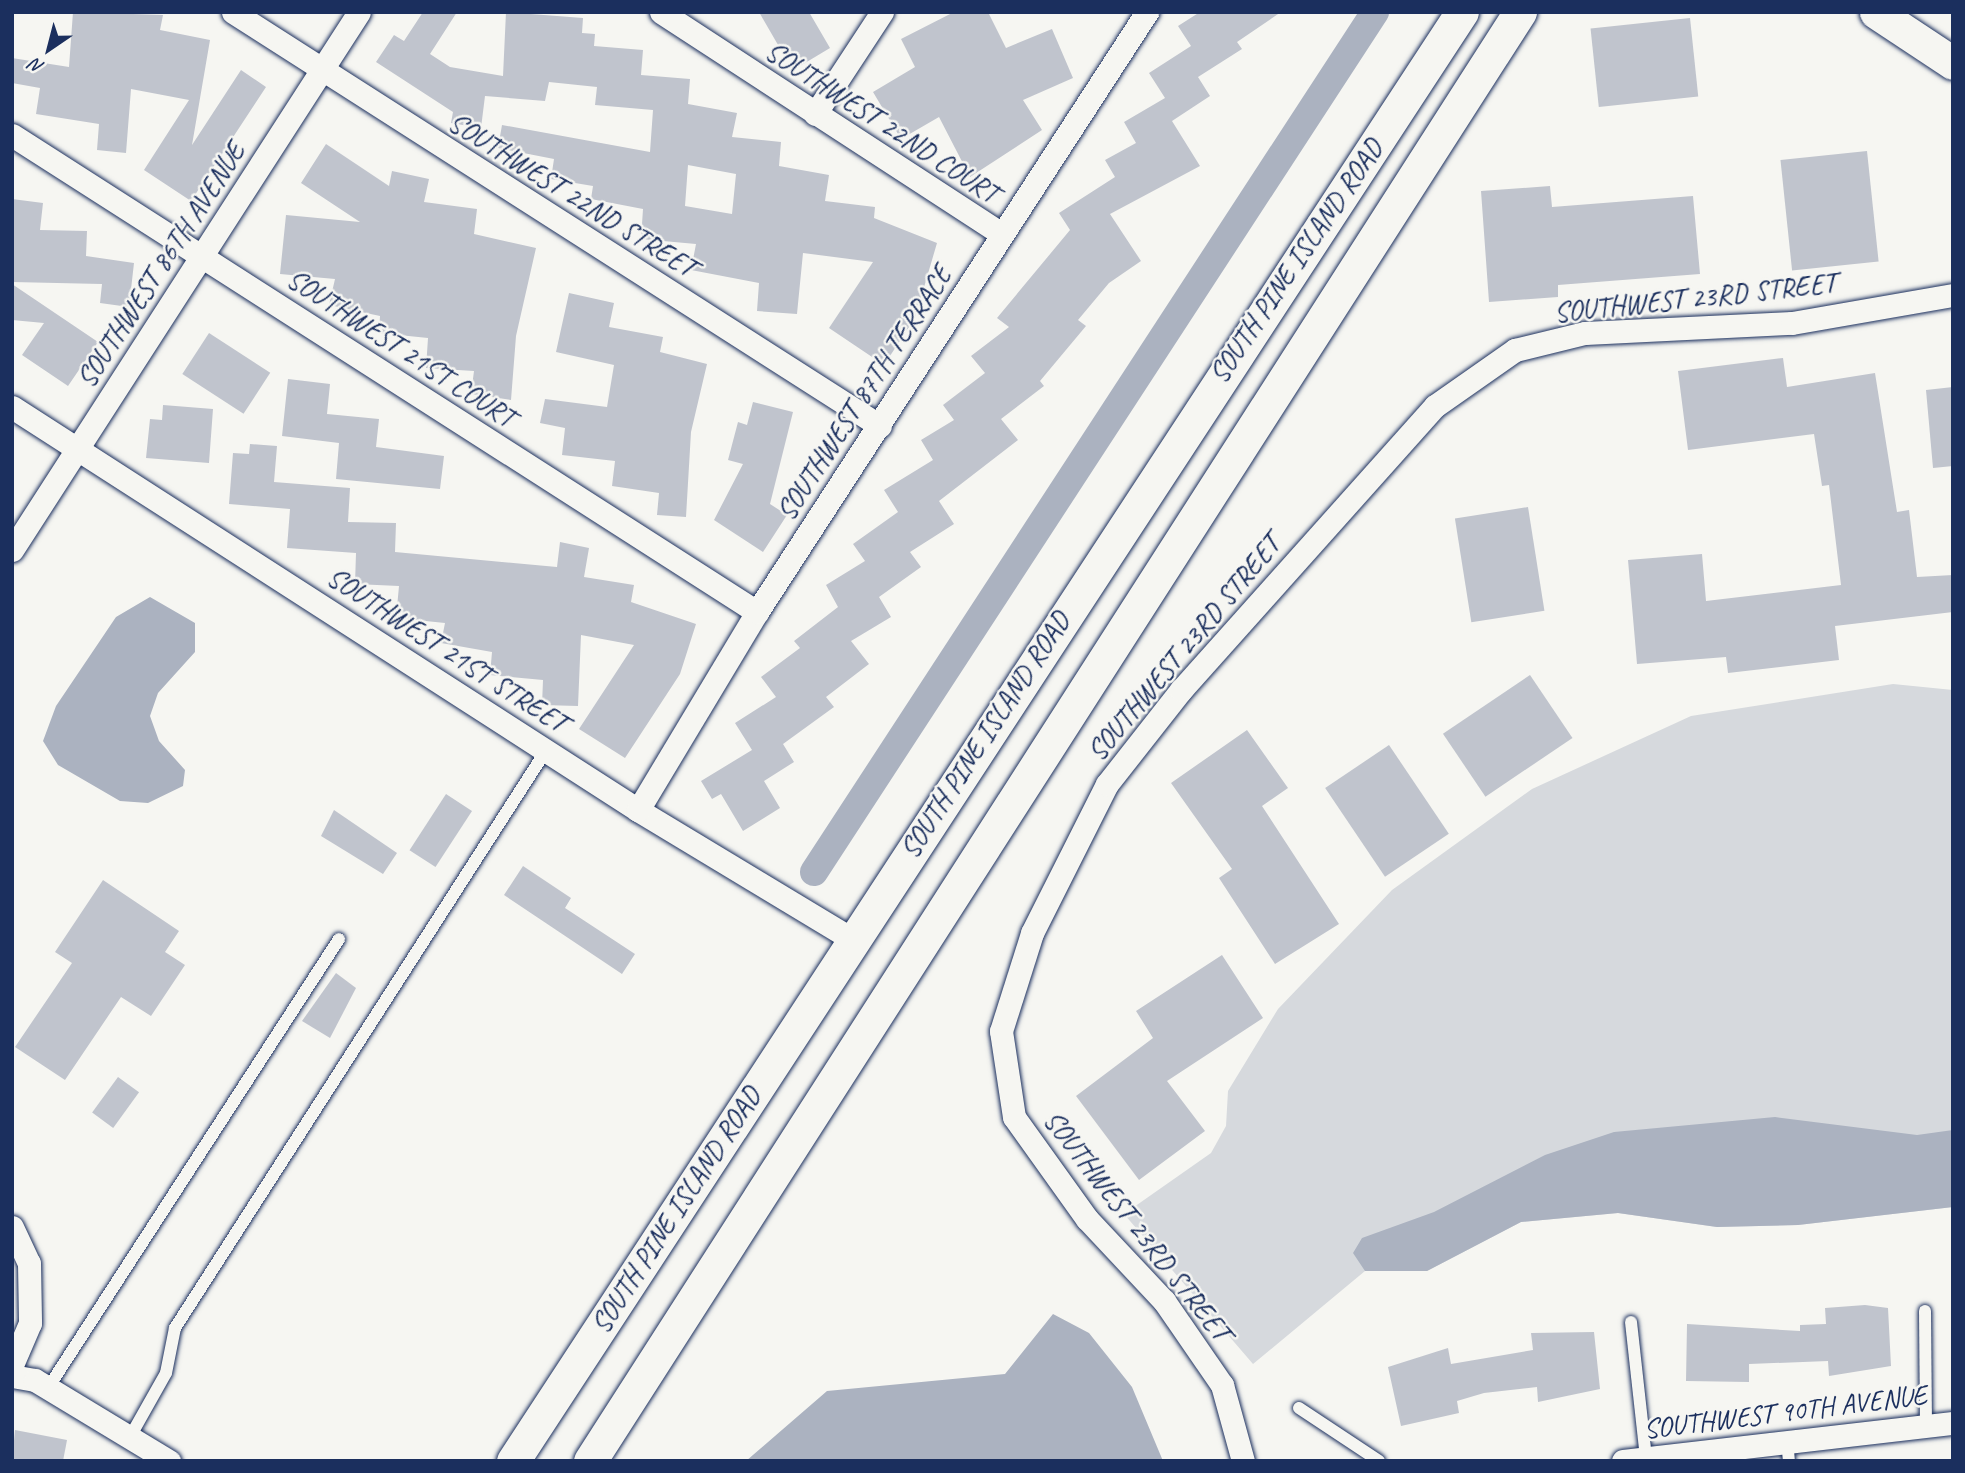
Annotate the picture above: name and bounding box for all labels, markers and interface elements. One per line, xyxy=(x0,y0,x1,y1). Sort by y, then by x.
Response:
north arrow xyxy=(14,14,84,84)
street label: SOUTHWEST 22ND COURT xyxy=(760,35,1004,209)
text: N xyxy=(25,53,49,79)
street label: SOUTHWEST 22ND STREET xyxy=(442,105,702,285)
street label: SOUTH PINE ISLAND ROAD xyxy=(1202,133,1390,389)
street label: SOUTHWEST 86TH AVENUE xyxy=(70,137,252,393)
street label: SOUTHWEST 87TH TERRACE xyxy=(770,260,958,526)
street label: SOUTHWEST 21ST COURT xyxy=(282,262,520,434)
street label: SOUTHWEST 23RD STREET xyxy=(1552,266,1838,330)
street label: SOUTHWEST 23RD STREET xyxy=(1080,529,1288,767)
street label: SOUTHWEST 21ST STREET xyxy=(321,560,573,740)
street label: SOUTH PINE ISLAND ROAD xyxy=(893,606,1077,864)
street label: SOUTH PINE ISLAND ROAD xyxy=(584,1081,768,1339)
street label: SOUTHWEST 23RD STREET xyxy=(1037,1104,1237,1348)
street label: SOUTHWEST 90TH AVENUE xyxy=(1642,1378,1928,1446)

